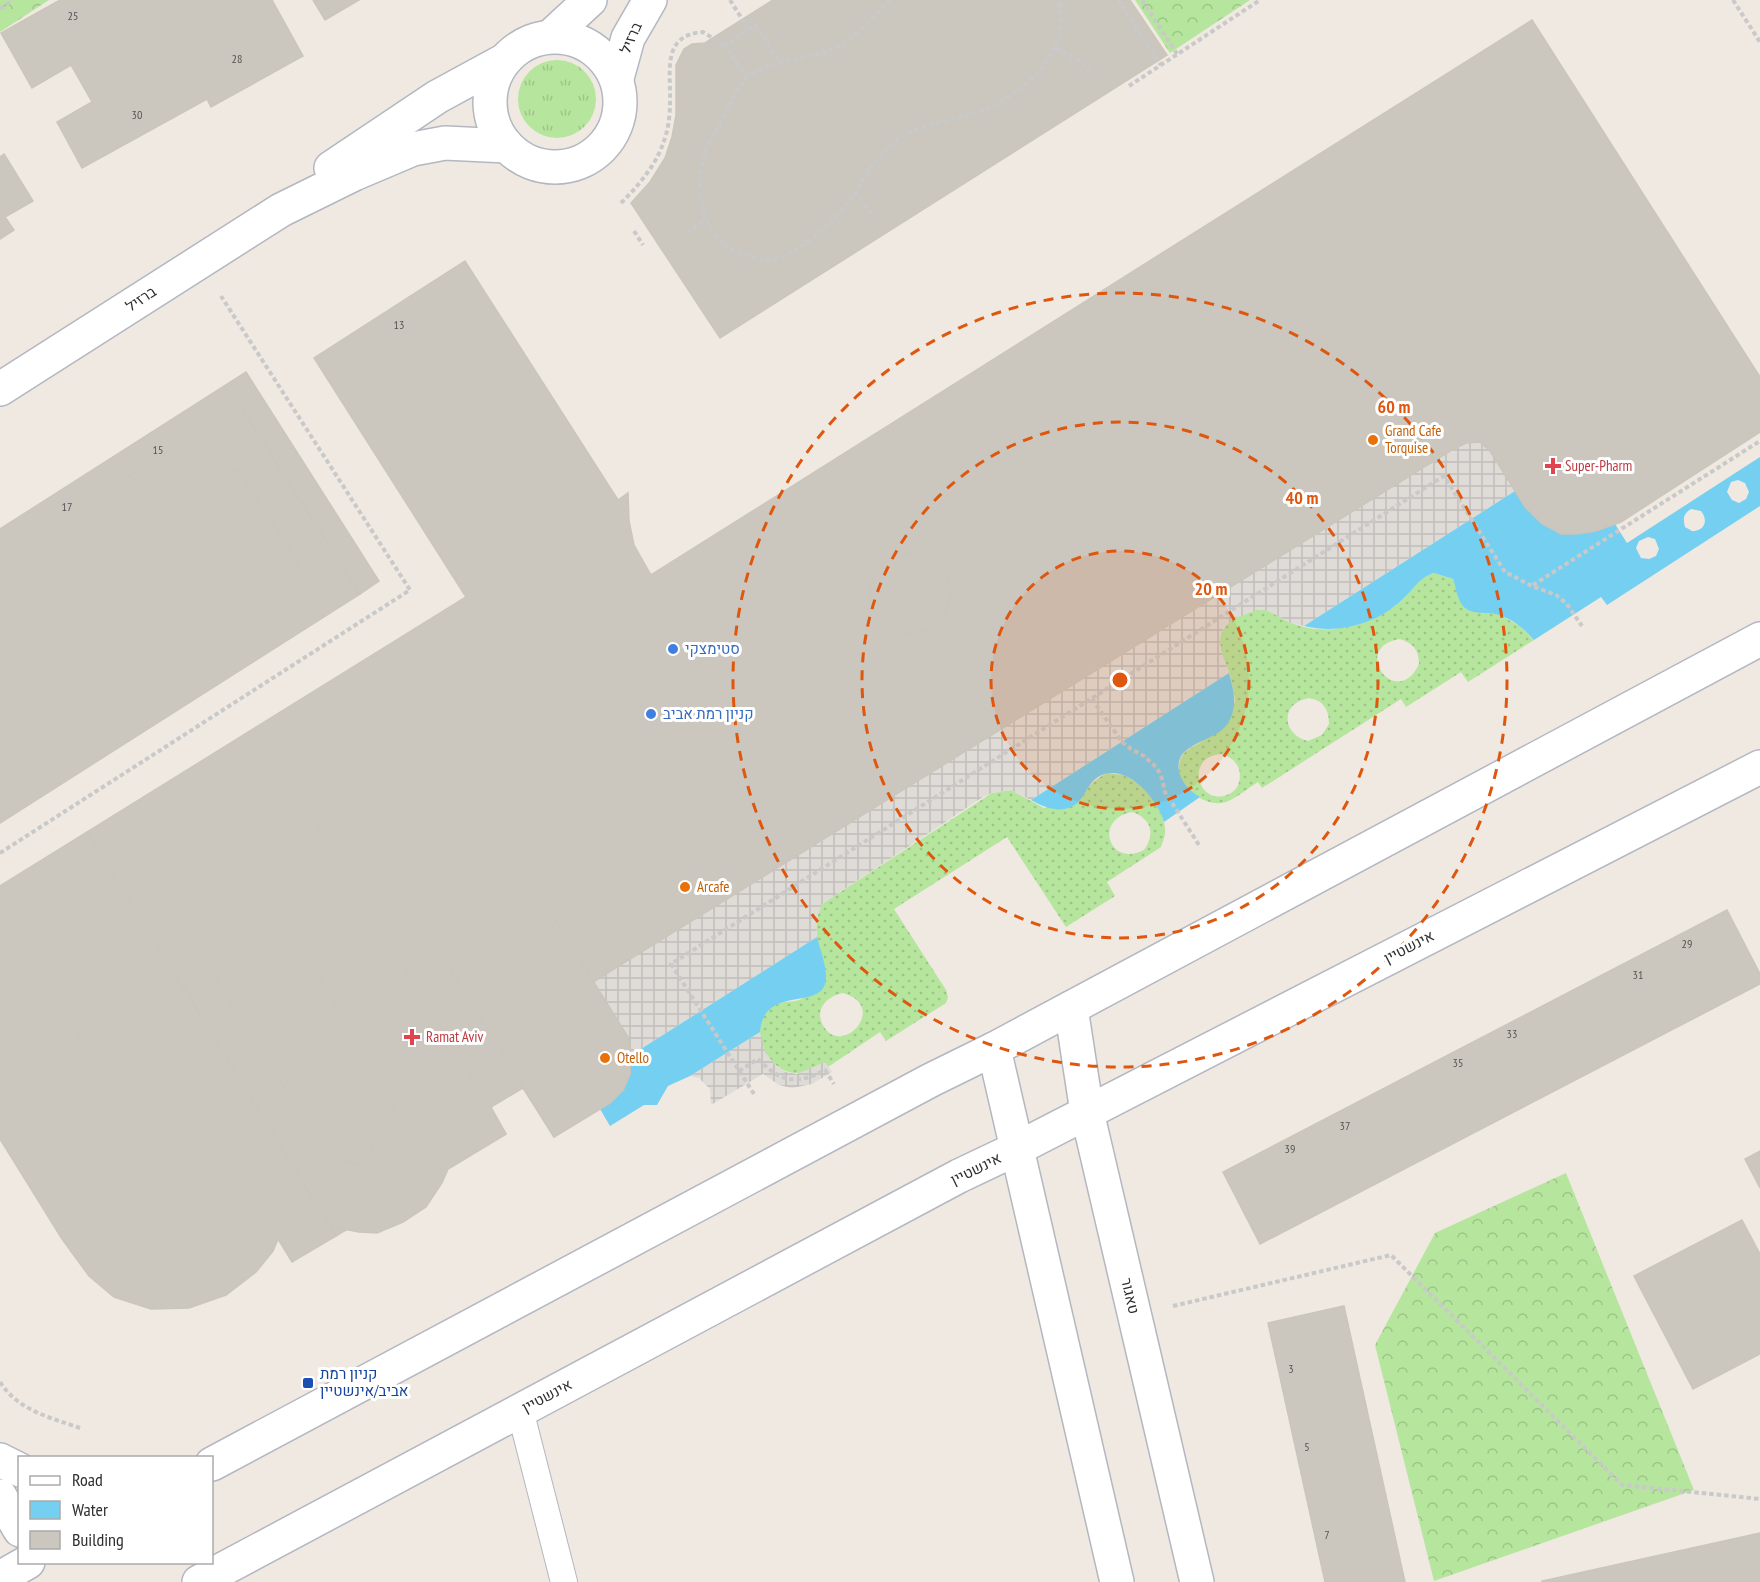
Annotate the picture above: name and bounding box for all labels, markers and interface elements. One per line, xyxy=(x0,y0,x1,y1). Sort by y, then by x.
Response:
house number: 25 xyxy=(68,8,78,23)
street label: ברזיל xyxy=(615,19,646,57)
house number: 28 xyxy=(232,51,242,66)
house number: 30 xyxy=(132,107,142,122)
street label: ברזיל xyxy=(122,282,160,315)
house number: 13 xyxy=(394,317,404,332)
text: 60 m xyxy=(1378,395,1410,418)
place label: Grand Cafe Torquise xyxy=(1385,421,1441,457)
marker: Grand Cafe Torquise xyxy=(1366,433,1380,447)
house number: 15 xyxy=(153,442,163,457)
place label: Super-Pharm xyxy=(1565,456,1632,475)
marker: Super-Pharm xyxy=(1546,459,1560,473)
text: 40 m xyxy=(1286,486,1318,509)
house number: 17 xyxy=(62,499,72,514)
text: 20 m xyxy=(1195,577,1227,600)
place label: סטימצקי xyxy=(685,639,740,658)
marker: סטימצקי xyxy=(666,642,680,656)
centre of rings xyxy=(1110,670,1130,690)
place label: קניון רמת אביב xyxy=(663,704,754,723)
marker: קניון רמת אביב xyxy=(644,707,658,721)
place label: Arcafe xyxy=(697,877,729,896)
marker: Arcafe xyxy=(678,880,692,894)
street label: אינשטיין xyxy=(1380,926,1437,967)
house number: 29 xyxy=(1682,936,1692,951)
house number: 31 xyxy=(1633,967,1643,982)
house number: 33 xyxy=(1507,1026,1517,1041)
place label: Ramat Aviv xyxy=(426,1027,484,1046)
marker: Ramat Aviv xyxy=(403,1028,421,1046)
place label: Otello xyxy=(617,1048,649,1067)
marker: Otello xyxy=(598,1051,612,1065)
house number: 35 xyxy=(1453,1055,1463,1070)
house number: 37 xyxy=(1340,1118,1350,1133)
house number: 39 xyxy=(1285,1141,1295,1156)
street label: אינשטיין xyxy=(947,1148,1004,1189)
street label: טאגור xyxy=(1117,1276,1144,1316)
house number: 3 xyxy=(1288,1361,1294,1376)
place label: קניון רמת אביב/אינשטיין xyxy=(320,1364,409,1400)
street label: אינשטיין xyxy=(518,1374,575,1417)
marker: קניון רמת אביב/אינשטיין xyxy=(301,1376,315,1390)
house number: 5 xyxy=(1304,1439,1310,1454)
legend xyxy=(18,1456,213,1564)
text: Road xyxy=(72,1468,103,1491)
text: Water xyxy=(72,1498,108,1521)
house number: 7 xyxy=(1324,1527,1330,1542)
text: Building xyxy=(72,1528,124,1551)

